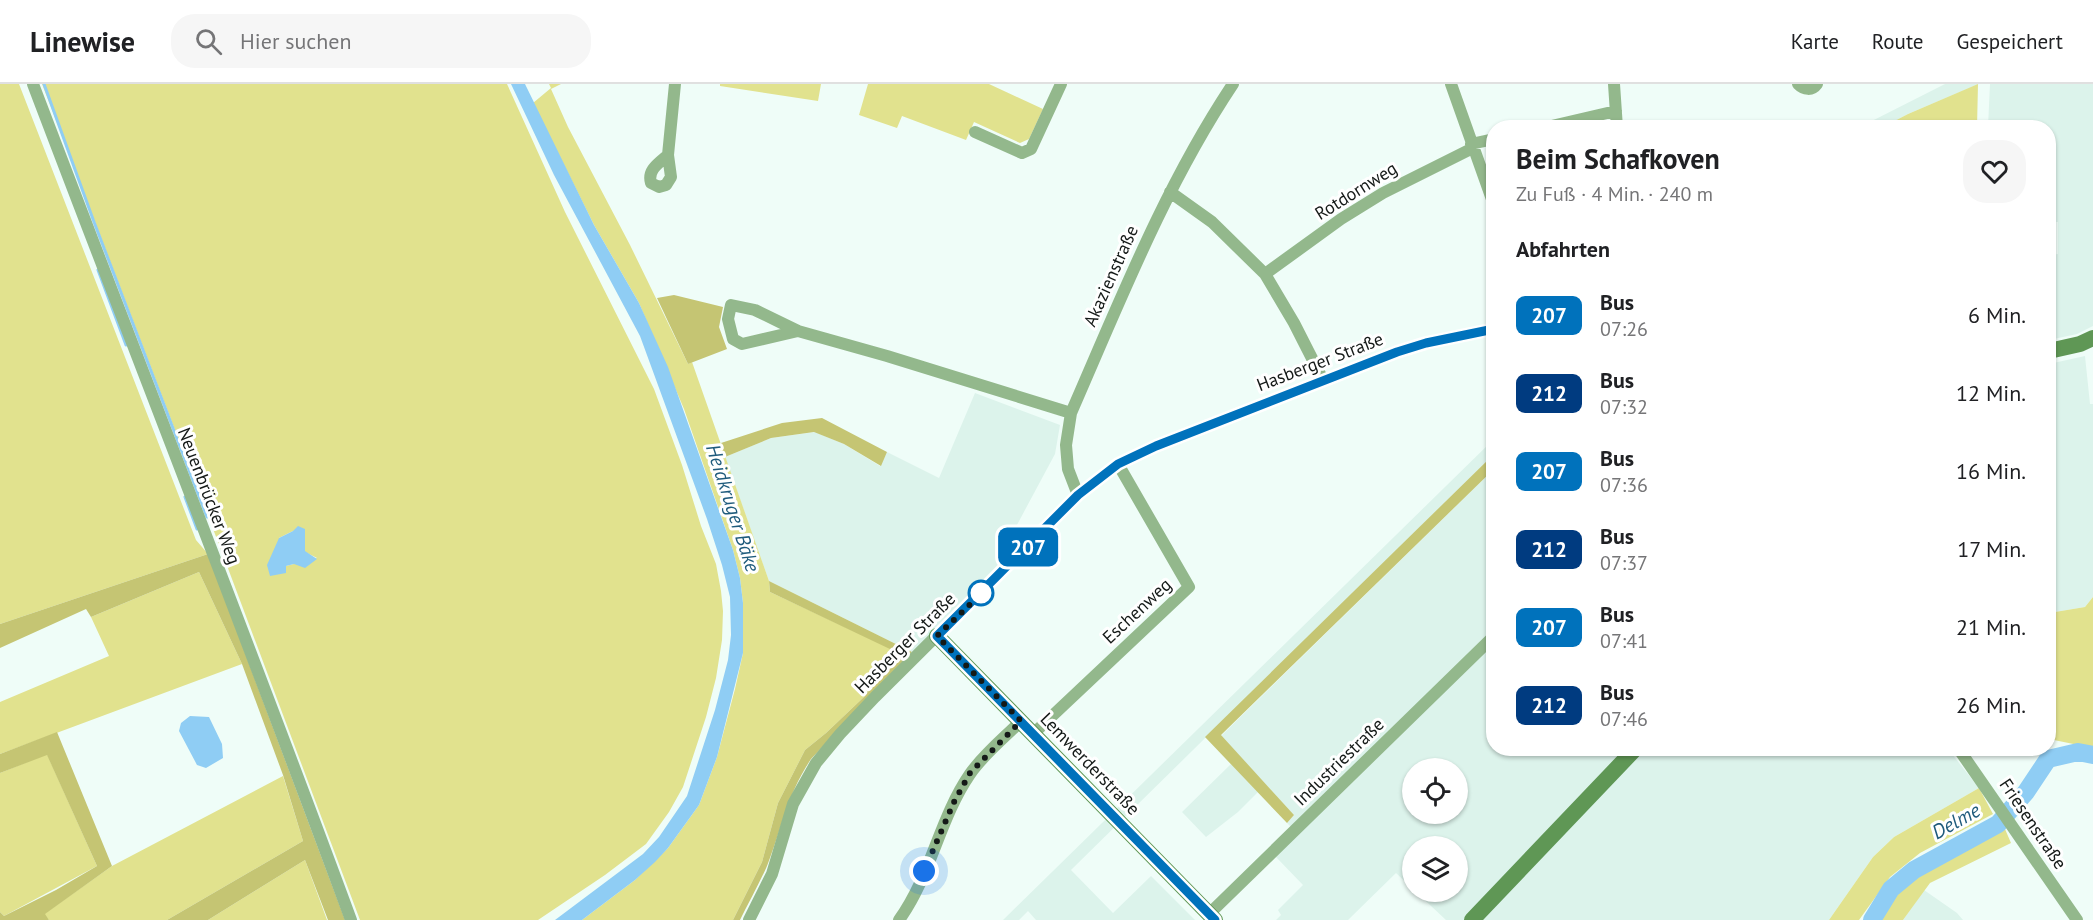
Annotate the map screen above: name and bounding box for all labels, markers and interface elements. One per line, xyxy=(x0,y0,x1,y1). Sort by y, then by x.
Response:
search box xyxy=(171,14,591,68)
text: Linewise xyxy=(30,23,135,60)
icon: search xyxy=(192,25,225,58)
text: Hier suchen xyxy=(240,27,352,55)
text: Karte xyxy=(1791,28,1839,55)
text: Route xyxy=(1872,28,1923,55)
text: Gespeichert xyxy=(1956,28,2063,55)
text: Beim Schafkoven xyxy=(1516,140,1720,177)
button: heart xyxy=(1963,140,2026,203)
street label: Rotdornweg xyxy=(1310,156,1401,225)
text: Zu Fuß · 4 Min. · 240 m xyxy=(1516,181,1713,207)
street label: Akazienstraße xyxy=(1078,222,1143,330)
text: Abfahrten xyxy=(1516,235,1610,263)
text: Bus xyxy=(1600,288,1634,316)
text: 6 Min. xyxy=(1968,301,2026,329)
text: 207 xyxy=(1531,302,1567,329)
text: 07:26 xyxy=(1600,316,1648,342)
street label: Hasberger Straße xyxy=(1253,327,1386,396)
text: Bus xyxy=(1600,366,1634,394)
text: 12 Min. xyxy=(1956,379,2026,407)
text: 212 xyxy=(1531,380,1567,407)
text: 07:32 xyxy=(1600,394,1648,420)
street label: Neuenbrücker Weg xyxy=(173,424,246,567)
water label: Heidkruger Bäke xyxy=(700,441,766,576)
text: Bus xyxy=(1600,444,1634,472)
text: 16 Min. xyxy=(1956,457,2026,485)
text: 207 xyxy=(1531,458,1567,485)
text: 07:36 xyxy=(1600,472,1648,498)
text: Bus xyxy=(1600,522,1634,550)
line badge: 207 xyxy=(994,528,1062,566)
text: 207 xyxy=(1010,534,1046,561)
text: 17 Min. xyxy=(1957,535,2026,563)
text: 212 xyxy=(1531,536,1567,563)
text: 07:37 xyxy=(1600,550,1648,576)
street label: Eschenweg xyxy=(1097,573,1176,648)
unlabelled marker xyxy=(968,580,994,606)
street label: Hasberger Straße xyxy=(849,587,960,698)
text: Bus xyxy=(1600,600,1634,628)
text: 21 Min. xyxy=(1956,613,2026,641)
text: 207 xyxy=(1531,614,1567,641)
text: 07:41 xyxy=(1600,628,1648,654)
text: Bus xyxy=(1600,678,1634,706)
text: 26 Min. xyxy=(1956,691,2026,719)
text: 212 xyxy=(1531,692,1567,719)
text: 07:46 xyxy=(1600,706,1648,732)
street label: Lemwerderstraße xyxy=(1036,708,1145,820)
street label: Industriestraße xyxy=(1289,713,1389,810)
map controls xyxy=(1402,758,1468,902)
button: locate xyxy=(1402,758,1468,824)
street label: Friesenstraße xyxy=(1995,774,2072,873)
water label: Delme xyxy=(1927,797,1986,845)
button: layers xyxy=(1402,836,1468,902)
your location xyxy=(909,856,939,886)

